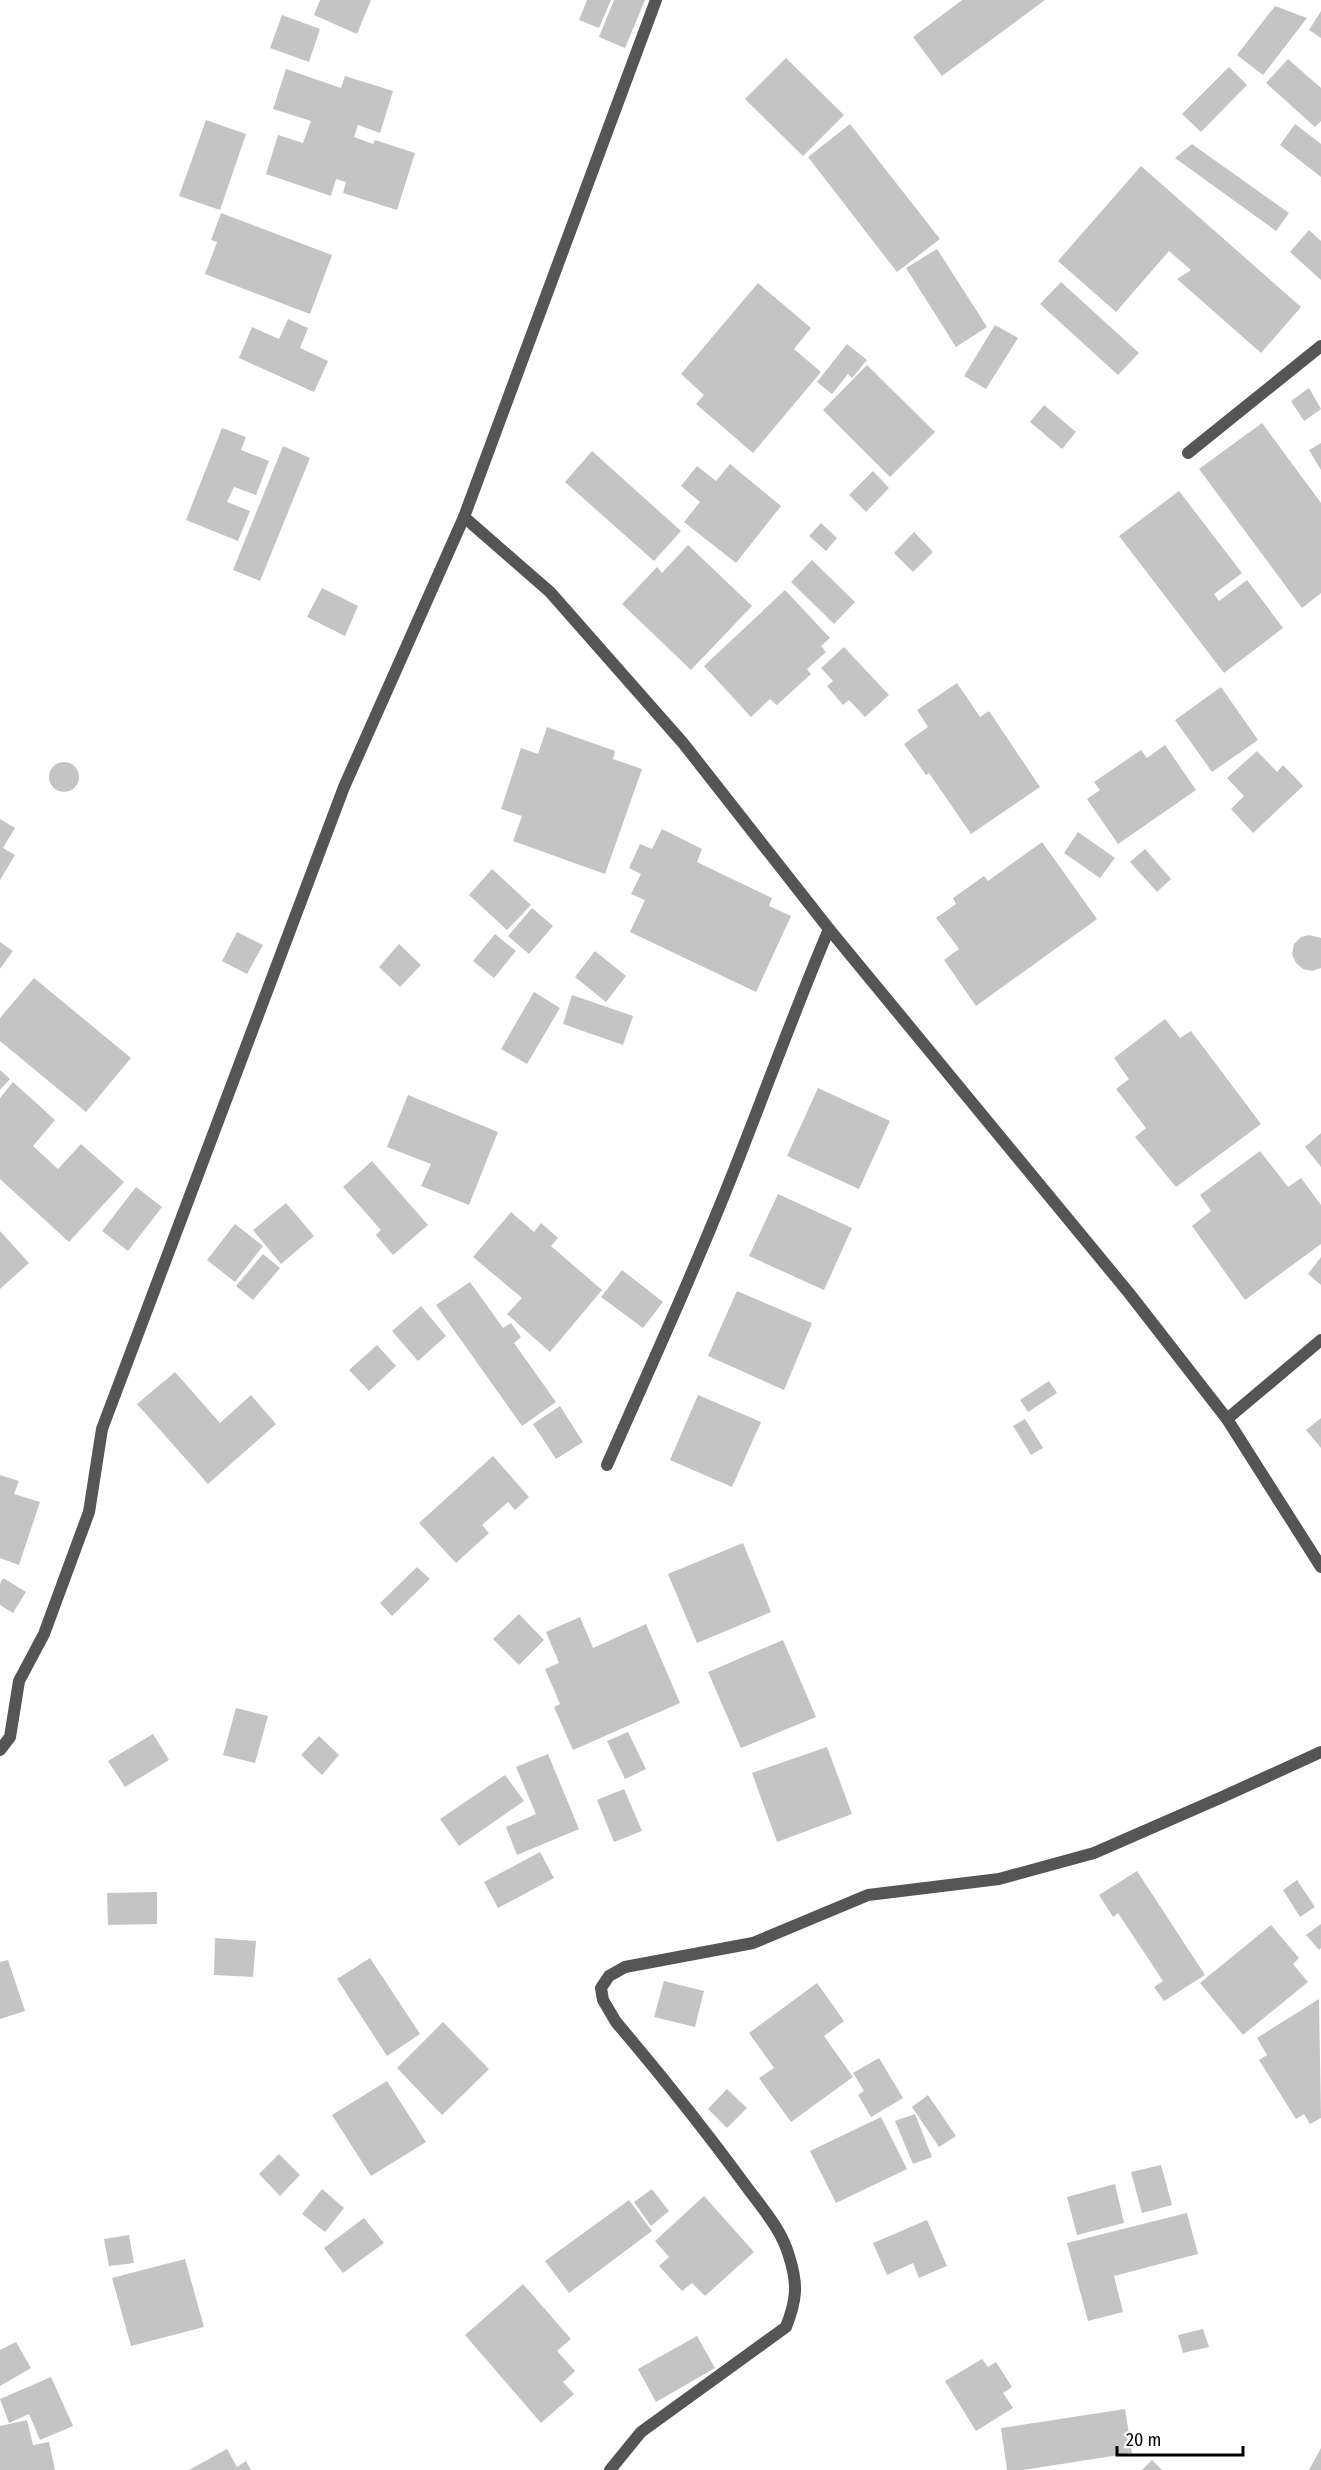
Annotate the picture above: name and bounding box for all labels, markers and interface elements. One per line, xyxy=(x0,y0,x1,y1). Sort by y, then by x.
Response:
scale bar xyxy=(1117,2419,1243,2457)
text: 20 m xyxy=(1126,2429,1161,2451)

